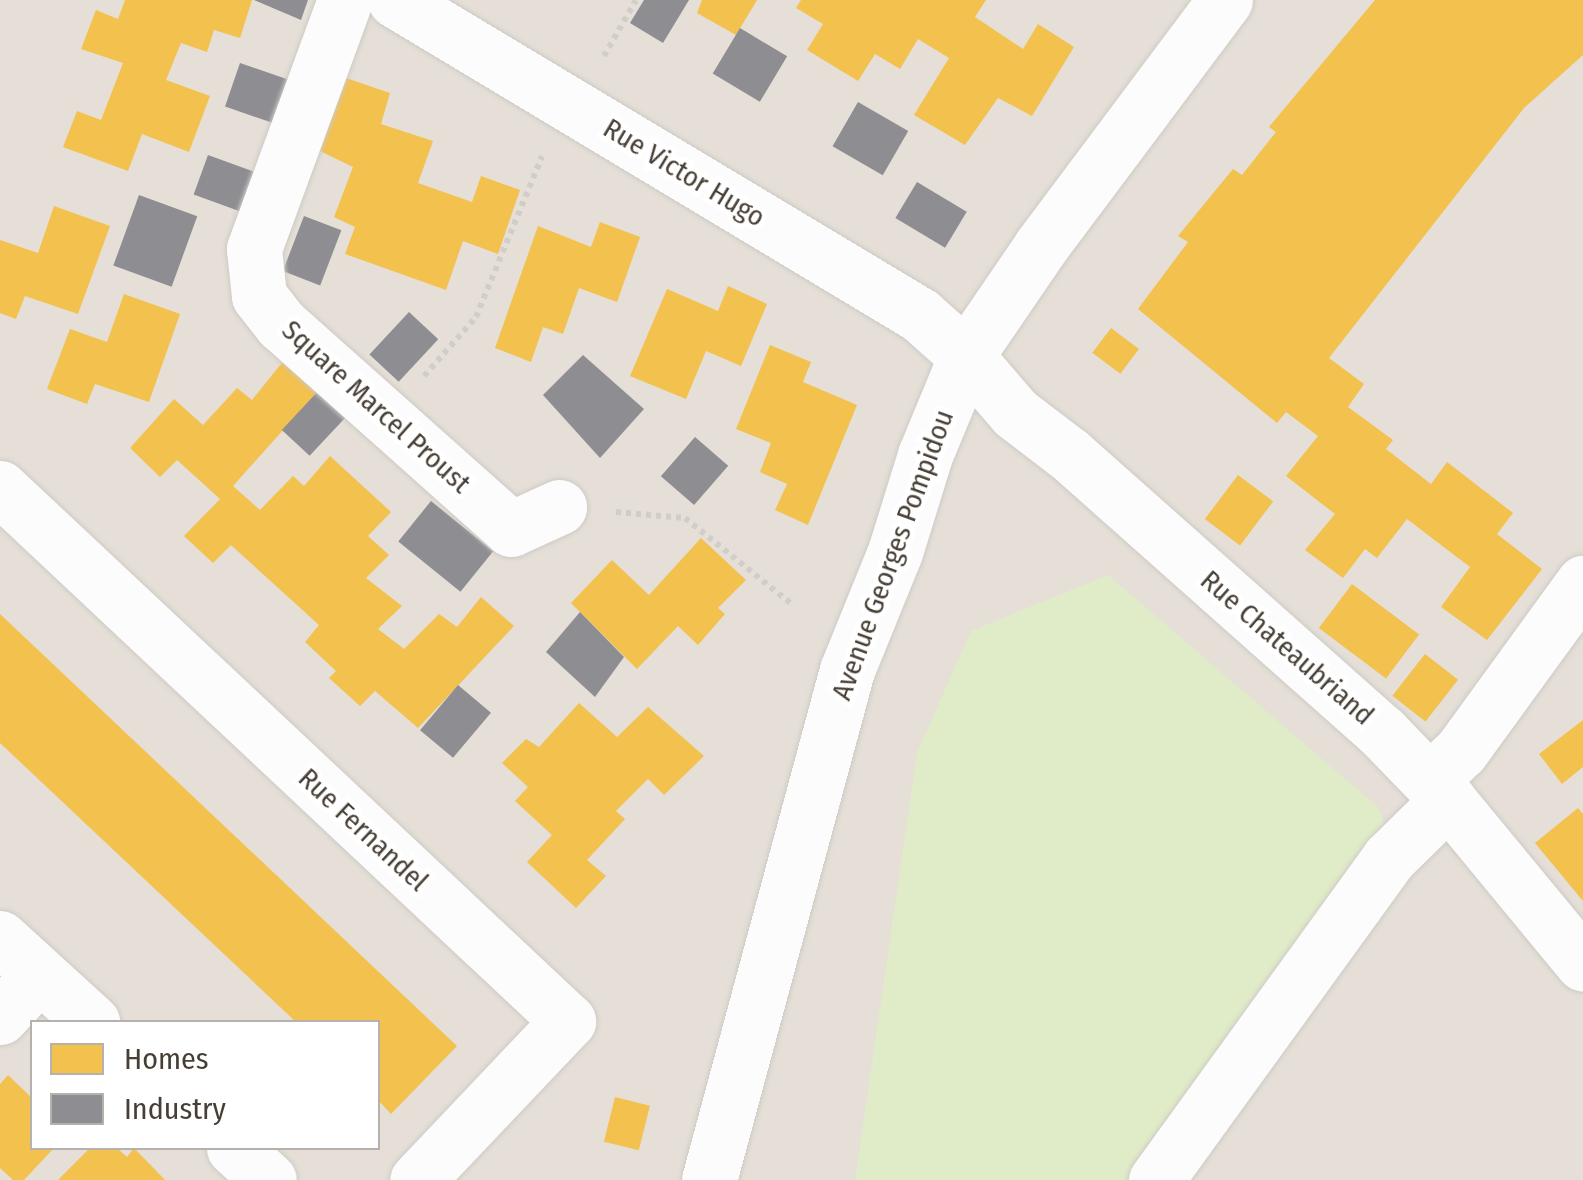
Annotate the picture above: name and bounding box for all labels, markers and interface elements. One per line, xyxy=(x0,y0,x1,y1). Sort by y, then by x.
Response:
street label: Rue Victor Hugo xyxy=(597,112,771,234)
street label: Square Marcel Proust xyxy=(275,314,477,500)
street label: Avenue Georges Pompidou xyxy=(825,405,961,705)
street label: Rue Chateaubriand xyxy=(1193,564,1381,732)
street label: Rue Fernandel xyxy=(291,762,435,898)
legend xyxy=(30,1020,380,1150)
text: Homes xyxy=(124,1041,209,1077)
text: Industry xyxy=(124,1091,226,1127)

